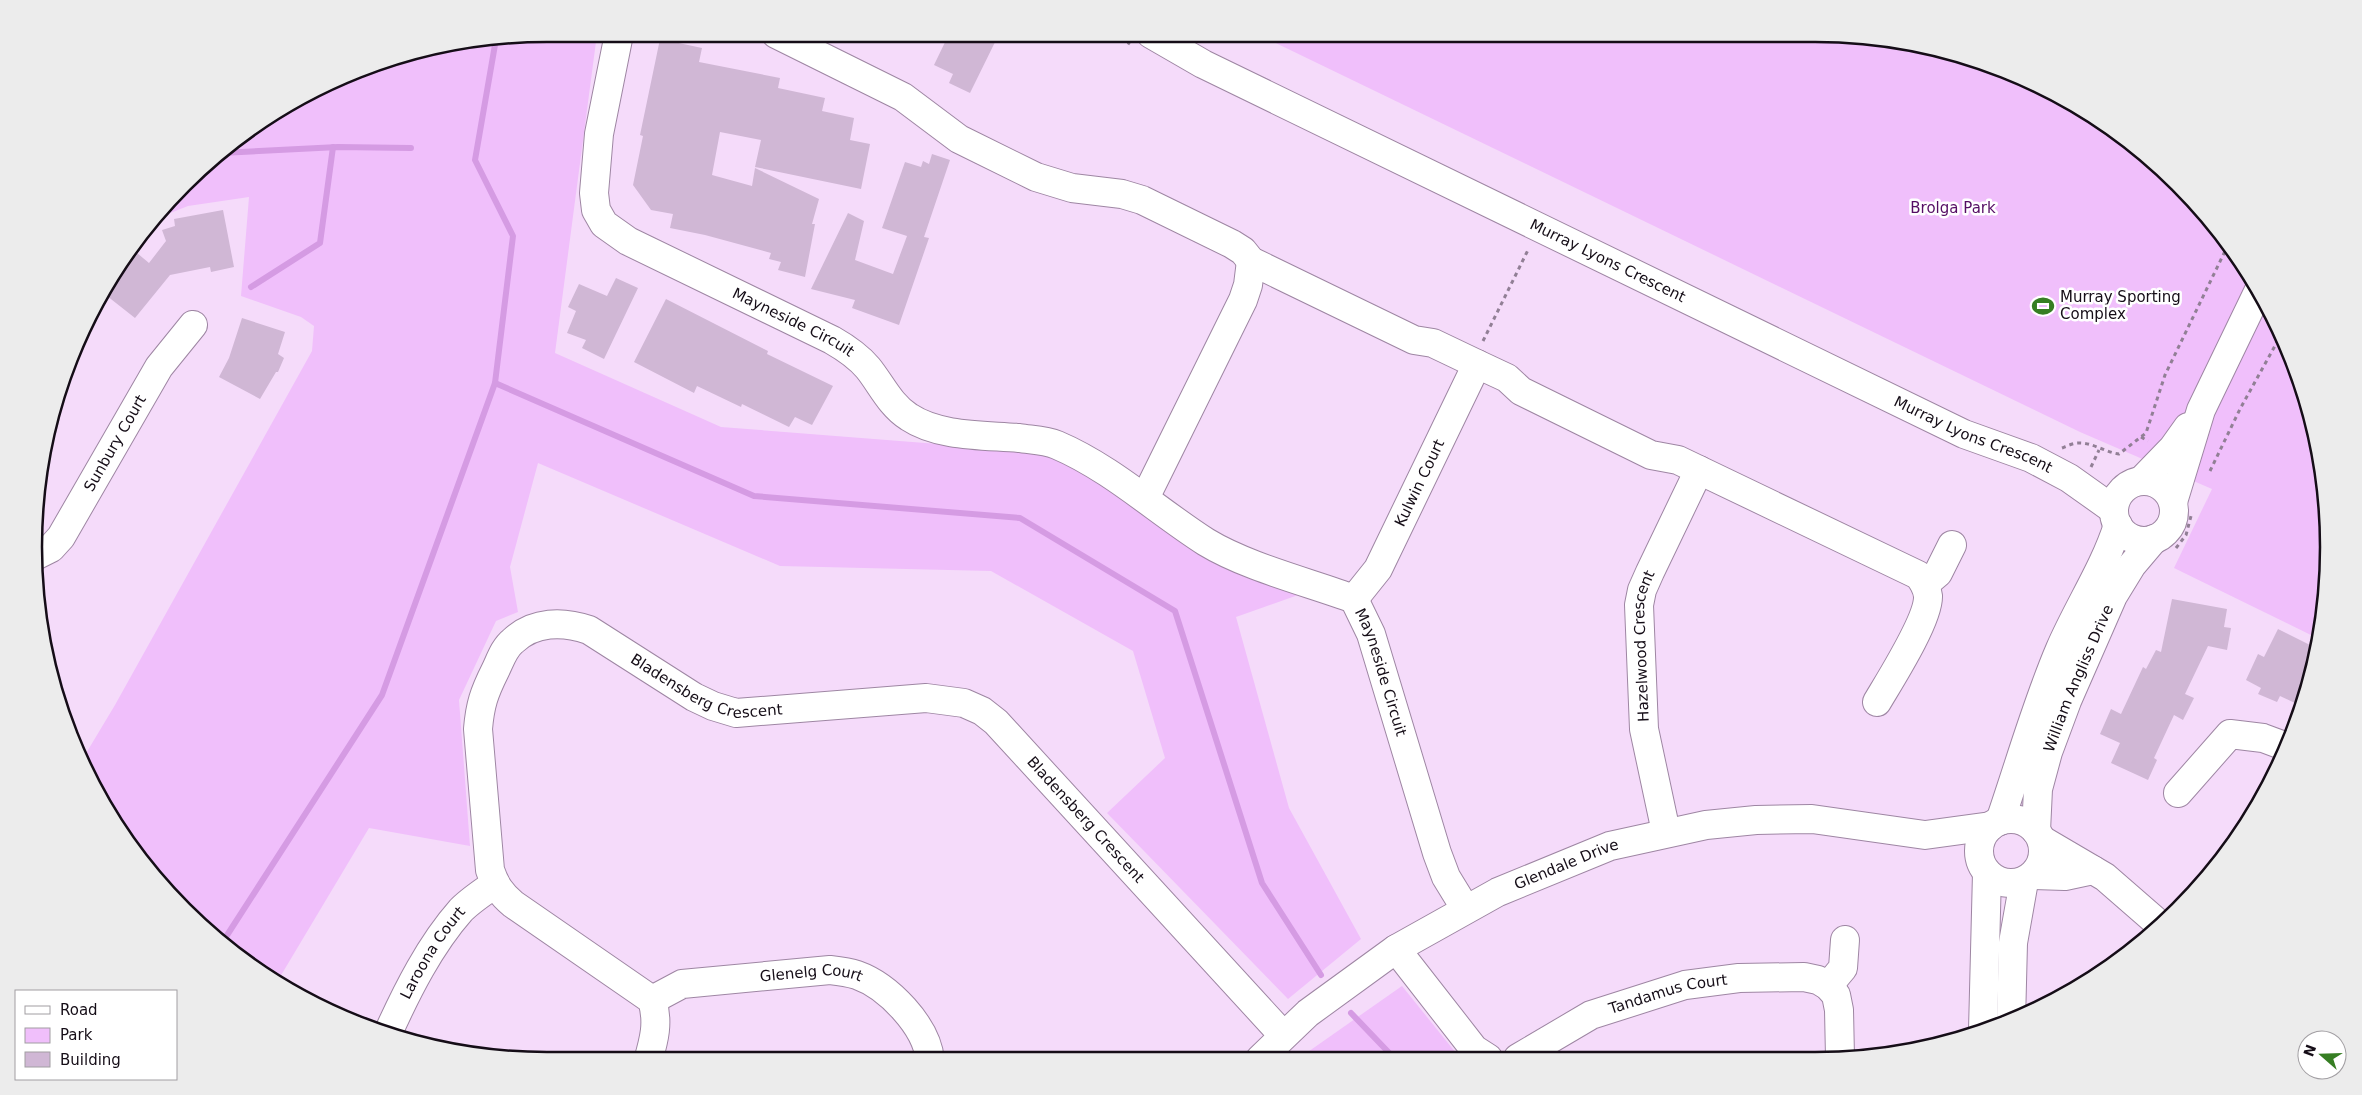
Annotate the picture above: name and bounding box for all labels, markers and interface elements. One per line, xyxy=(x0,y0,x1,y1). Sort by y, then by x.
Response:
park label: Brolga Park xyxy=(1910,199,1996,217)
street label: Murray Lyons Crescent xyxy=(1527,215,1689,306)
street label: Mayneside Circuit xyxy=(730,284,858,360)
place label: Murray Sporting Complex xyxy=(2060,288,2181,323)
sports icon: Murray Sporting Complex xyxy=(2030,293,2056,319)
street label: Sunbury Court xyxy=(80,392,150,495)
street label: Murray Lyons Crescent xyxy=(1891,392,2056,477)
street label: Kulwin Court xyxy=(1391,436,1448,530)
street label: Hazelwood Crescent xyxy=(1630,567,1659,722)
street label: William Angliss Drive xyxy=(2040,602,2117,755)
street label: Mayneside Circuit xyxy=(1351,605,1410,738)
street label: Bladensberg Crescent xyxy=(627,650,783,722)
street label: Bladensberg Crescent xyxy=(1023,753,1148,887)
street label: Glendale Drive xyxy=(1511,835,1620,893)
street label: Laroona Court xyxy=(396,903,469,1002)
street label: Glenelg Court xyxy=(759,961,866,986)
street label: Tandamus Court xyxy=(1606,971,1729,1018)
legend xyxy=(15,990,178,1080)
text: Road xyxy=(60,1001,98,1019)
text: Park xyxy=(60,1026,93,1044)
north arrow xyxy=(2297,1030,2347,1080)
text: N xyxy=(2300,1042,2319,1059)
text: Building xyxy=(60,1051,121,1069)

